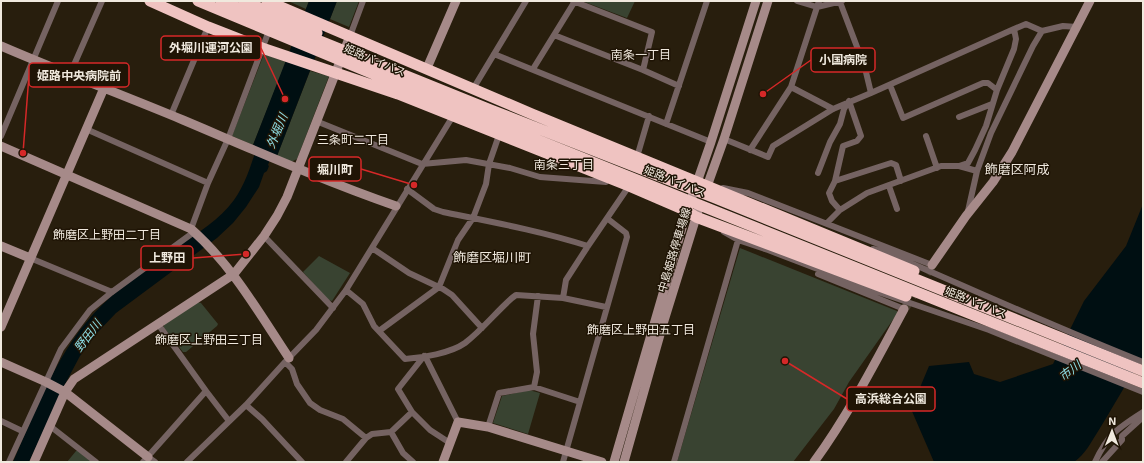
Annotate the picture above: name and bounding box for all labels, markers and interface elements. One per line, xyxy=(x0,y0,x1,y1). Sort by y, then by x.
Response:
callout: 外堀川運河公園 xyxy=(161,36,261,60)
text: 外堀川運河公園 xyxy=(169,40,253,54)
street label: 姫路バイパス xyxy=(342,41,408,78)
district label: 南条一丁目 xyxy=(611,47,671,61)
callout: 小国病院 xyxy=(811,48,875,72)
text: 小国病院 xyxy=(819,52,867,66)
callout: 姫路中央病院前 xyxy=(29,63,129,87)
text: 姫路中央病院前 xyxy=(37,68,121,82)
water label: 外堀川 xyxy=(263,109,290,150)
district label: 三条町二丁目 xyxy=(317,132,389,146)
callout: 堀川町 xyxy=(309,157,361,181)
district label: 南条三丁目 xyxy=(534,157,594,171)
district label: 飾磨区阿成 xyxy=(984,161,1050,177)
text: 堀川町 xyxy=(317,162,353,176)
street label: 姫路バイパス xyxy=(642,162,708,199)
street label: 中島姫路停車場線 xyxy=(654,206,693,294)
district label: 飾磨区上野田二丁目 xyxy=(53,227,161,241)
callout: 上野田 xyxy=(141,246,193,270)
district label: 飾磨区堀川町 xyxy=(453,249,531,265)
text: 上野田 xyxy=(149,250,185,264)
street label: 姫路バイパス xyxy=(943,283,1009,320)
water label: 野田川 xyxy=(71,315,105,354)
district label: 飾磨区上野田五丁目 xyxy=(587,322,695,336)
district label: 飾磨区上野田三丁目 xyxy=(155,332,263,346)
water label: 市川 xyxy=(1056,356,1085,383)
callout: 高浜総合公園 xyxy=(847,387,935,411)
text: 高浜総合公園 xyxy=(855,391,927,405)
north arrow xyxy=(1092,411,1132,451)
text: N xyxy=(1108,414,1116,427)

